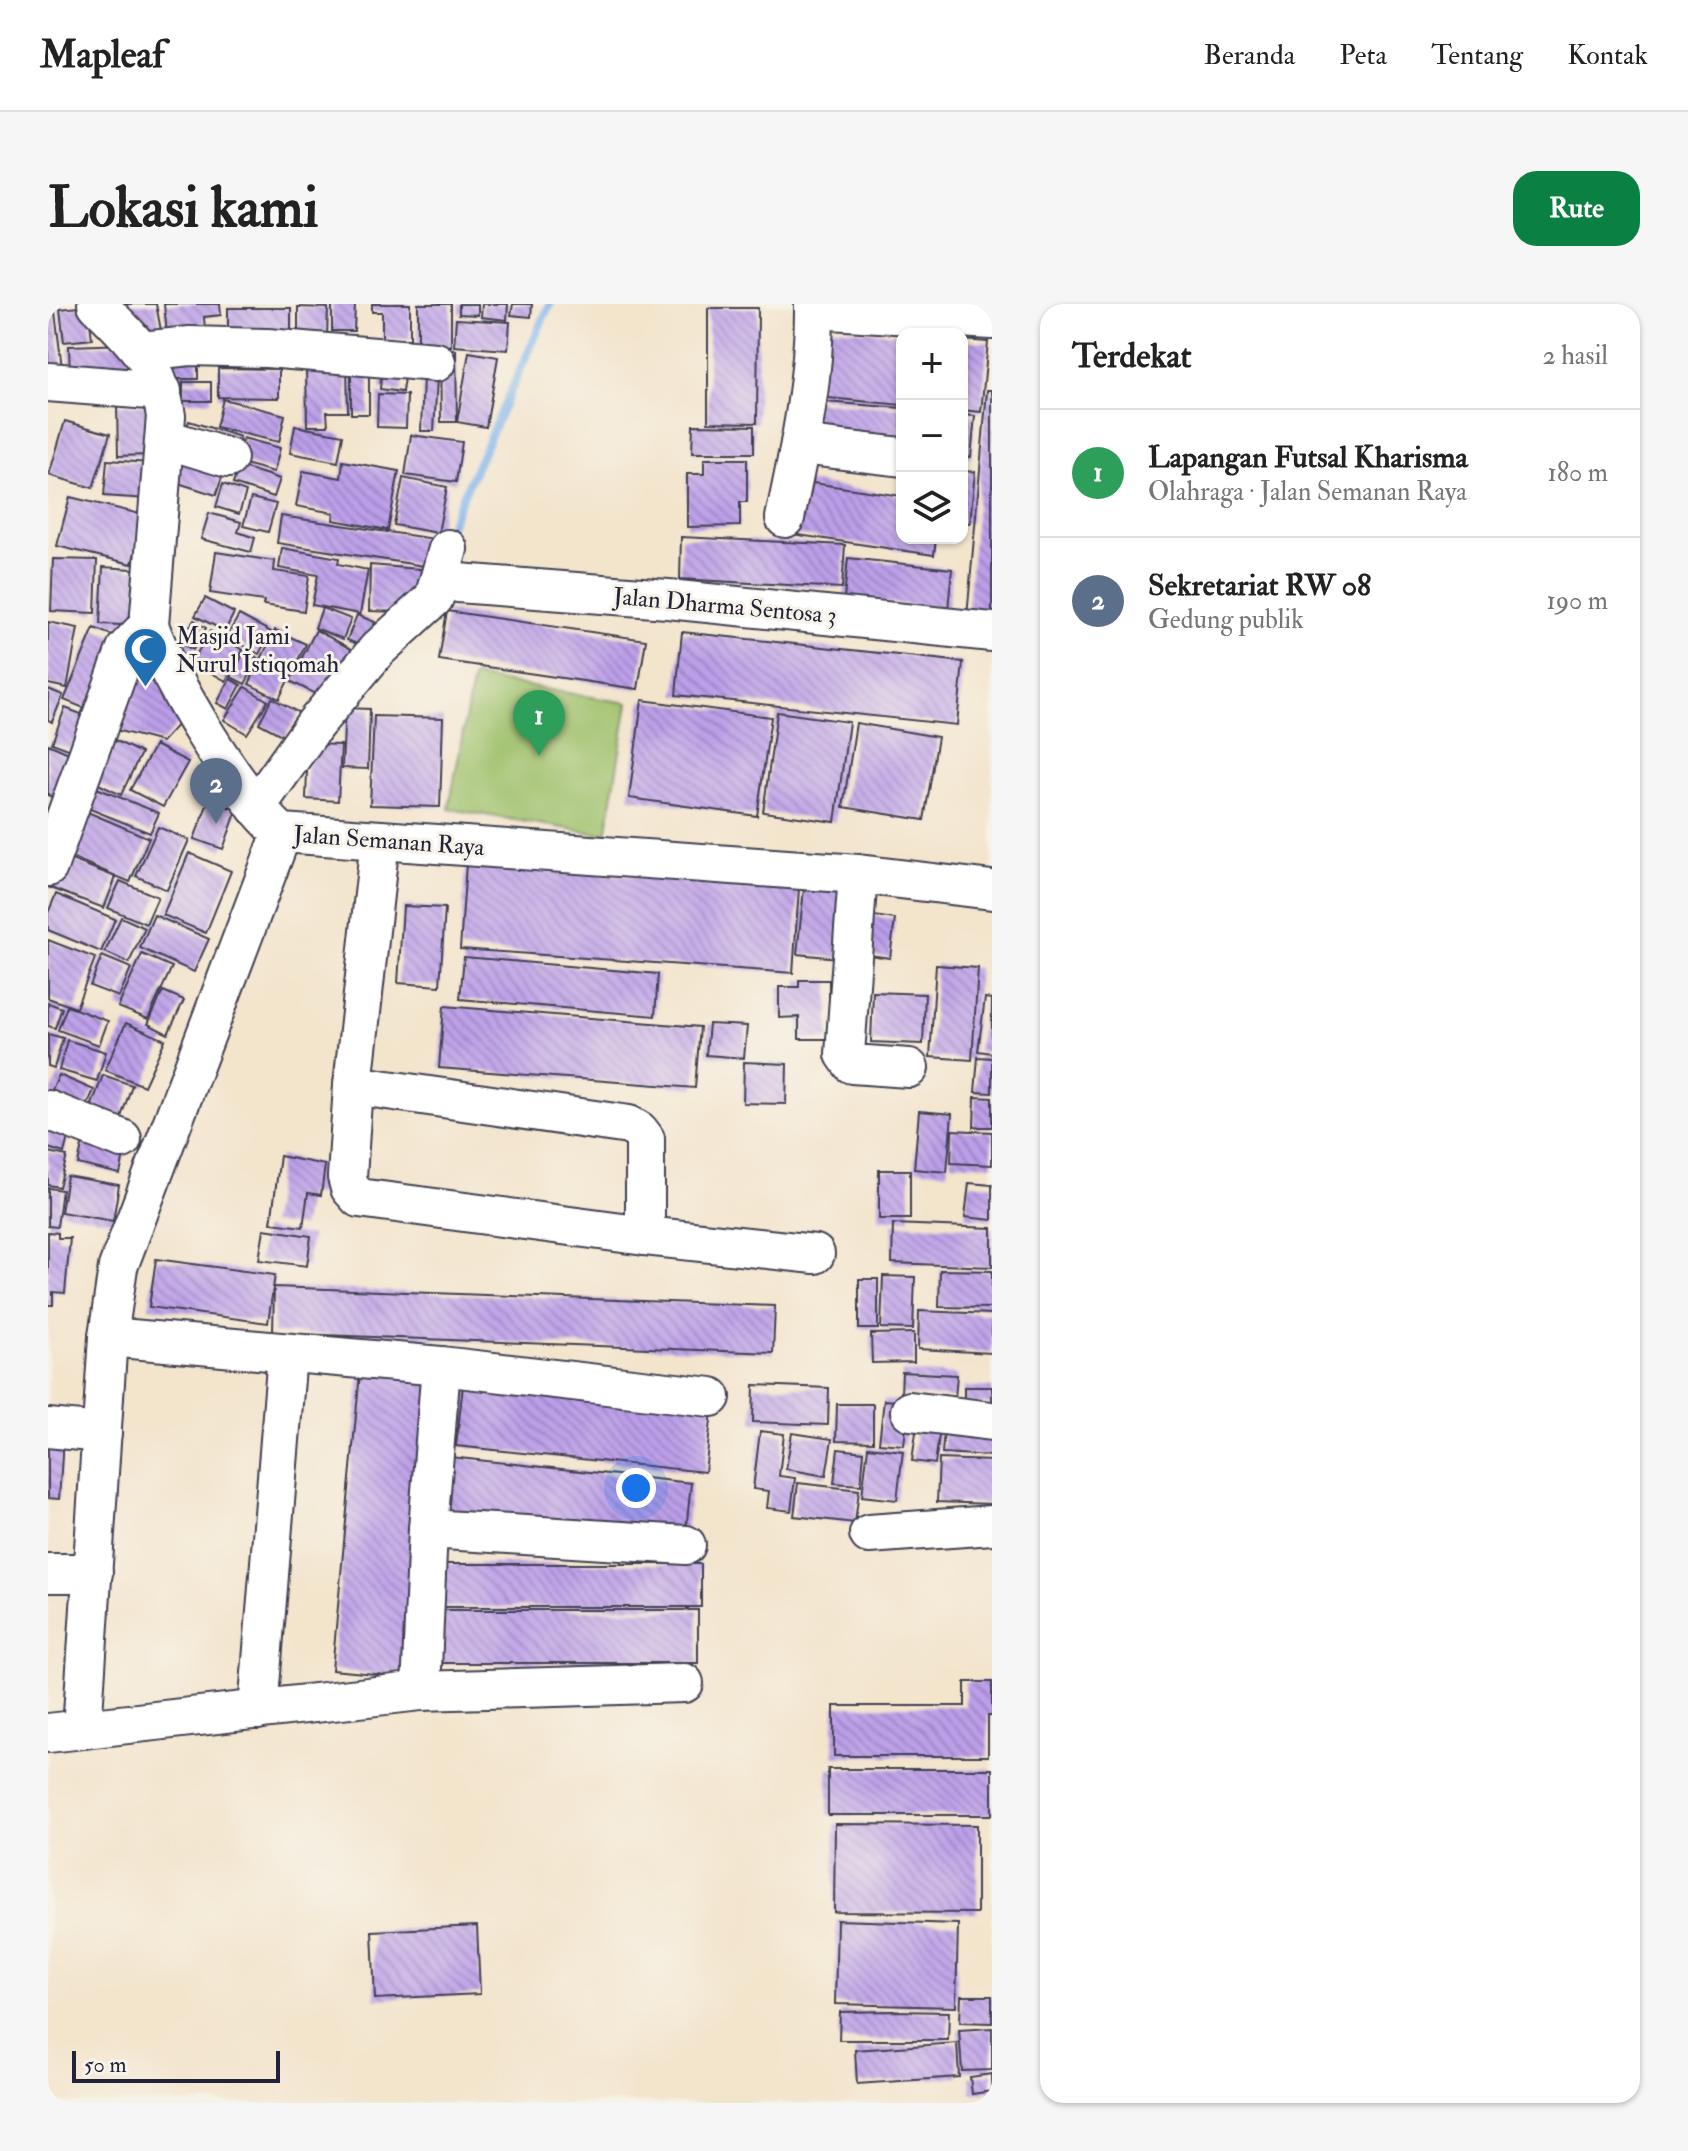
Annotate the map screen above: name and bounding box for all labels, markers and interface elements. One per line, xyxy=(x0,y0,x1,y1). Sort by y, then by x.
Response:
text: Mapleaf xyxy=(40,31,165,79)
text: Beranda xyxy=(1204,38,1295,73)
text: Peta xyxy=(1339,38,1387,73)
text: Tentang xyxy=(1431,38,1523,73)
text: Kontak xyxy=(1567,38,1648,73)
button: Rute xyxy=(1513,171,1640,246)
text: Lokasi kami xyxy=(48,173,318,244)
map controls xyxy=(896,328,968,544)
button: + xyxy=(896,328,968,400)
text: Terdekat xyxy=(1072,335,1192,378)
text: 2 hasil xyxy=(1543,340,1608,372)
button: − xyxy=(896,400,968,472)
text: Lapangan Futsal Kharisma xyxy=(1148,439,1468,476)
text: 1 xyxy=(1093,457,1103,489)
text: 180 m xyxy=(1548,457,1608,489)
button: layers xyxy=(896,472,968,544)
text: Olahraga · Jalan Semanan Raya xyxy=(1148,476,1467,508)
text: Sekretariat RW 08 xyxy=(1148,567,1371,604)
street label: Jalan Dharma Sentosa 3 xyxy=(611,581,838,631)
text: 2 xyxy=(1091,585,1105,617)
text: 190 m xyxy=(1547,585,1608,617)
text: Gedung publik xyxy=(1148,604,1304,636)
place label: Masjid Jami Nurul Istiqomah xyxy=(176,621,339,680)
mosque icon: Masjid Jami Nurul Istiqomah xyxy=(121,626,169,689)
pin: 1 xyxy=(513,690,565,756)
pin: 2 xyxy=(190,758,242,824)
street label: Jalan Semanan Raya xyxy=(292,819,487,863)
your location xyxy=(616,1468,656,1508)
scale bar xyxy=(72,2047,280,2083)
text: 50 m xyxy=(84,2051,126,2079)

